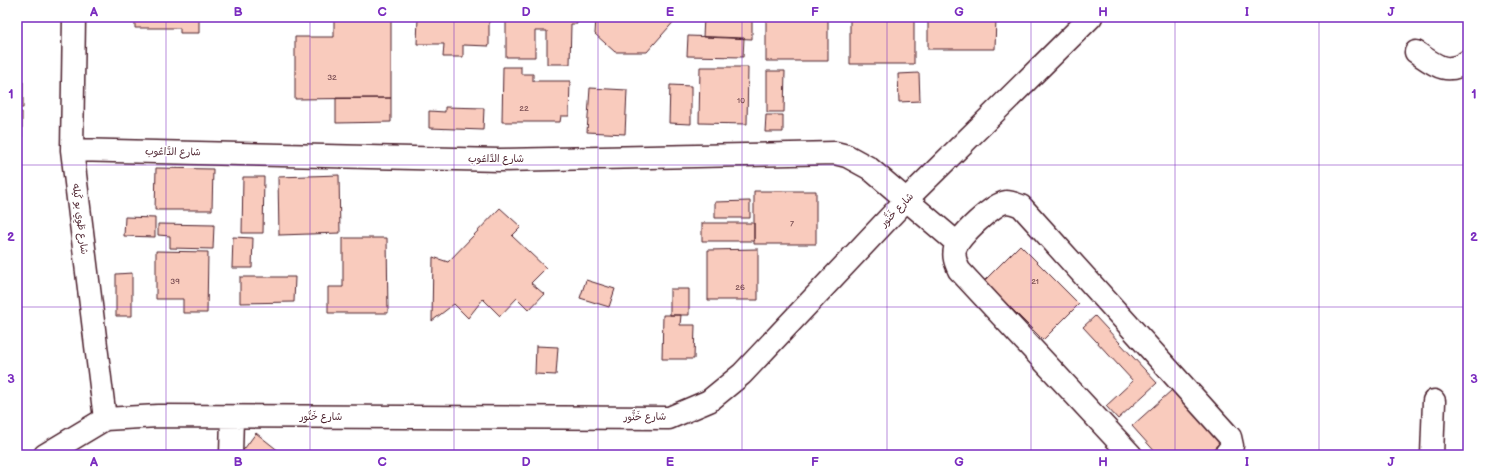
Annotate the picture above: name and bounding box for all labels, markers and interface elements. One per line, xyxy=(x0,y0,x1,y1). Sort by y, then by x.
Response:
text: A xyxy=(89,4,98,20)
text: B xyxy=(233,4,243,20)
text: C xyxy=(377,4,387,20)
text: D xyxy=(521,4,531,20)
text: E xyxy=(666,4,675,20)
text: F xyxy=(811,4,819,20)
text: G xyxy=(954,4,964,20)
text: H xyxy=(1098,4,1108,20)
text: I xyxy=(1245,4,1249,20)
text: J xyxy=(1387,4,1395,20)
house number: 32 xyxy=(327,73,337,82)
text: 1 xyxy=(8,86,14,102)
text: 1 xyxy=(1471,86,1477,102)
house number: 10 xyxy=(737,96,745,105)
house number: 22 xyxy=(519,104,529,113)
street label: شارع الدَّاعُوب xyxy=(145,146,201,159)
street label: شارع الدَّاعُوب xyxy=(468,153,524,166)
street label: شارع طَوِي بو كَيله xyxy=(68,183,91,256)
street label: شارع خَنُّور xyxy=(876,189,917,231)
house number: 7 xyxy=(790,219,794,228)
text: 2 xyxy=(7,229,15,245)
text: 2 xyxy=(1470,229,1478,245)
house number: 39 xyxy=(170,277,180,286)
house number: 21 xyxy=(1031,277,1039,286)
house number: 26 xyxy=(735,283,745,292)
text: 3 xyxy=(7,371,15,387)
text: 3 xyxy=(1470,371,1478,387)
street label: شارع خَنُّور xyxy=(299,409,343,424)
street label: شارع خَنُّور xyxy=(623,409,667,424)
text: A xyxy=(89,454,98,470)
text: B xyxy=(233,454,243,470)
text: C xyxy=(377,454,387,470)
text: D xyxy=(521,454,531,470)
text: E xyxy=(666,454,675,470)
text: F xyxy=(811,454,819,470)
text: G xyxy=(954,454,964,470)
text: H xyxy=(1098,454,1108,470)
text: I xyxy=(1245,454,1249,470)
text: J xyxy=(1387,454,1395,470)

